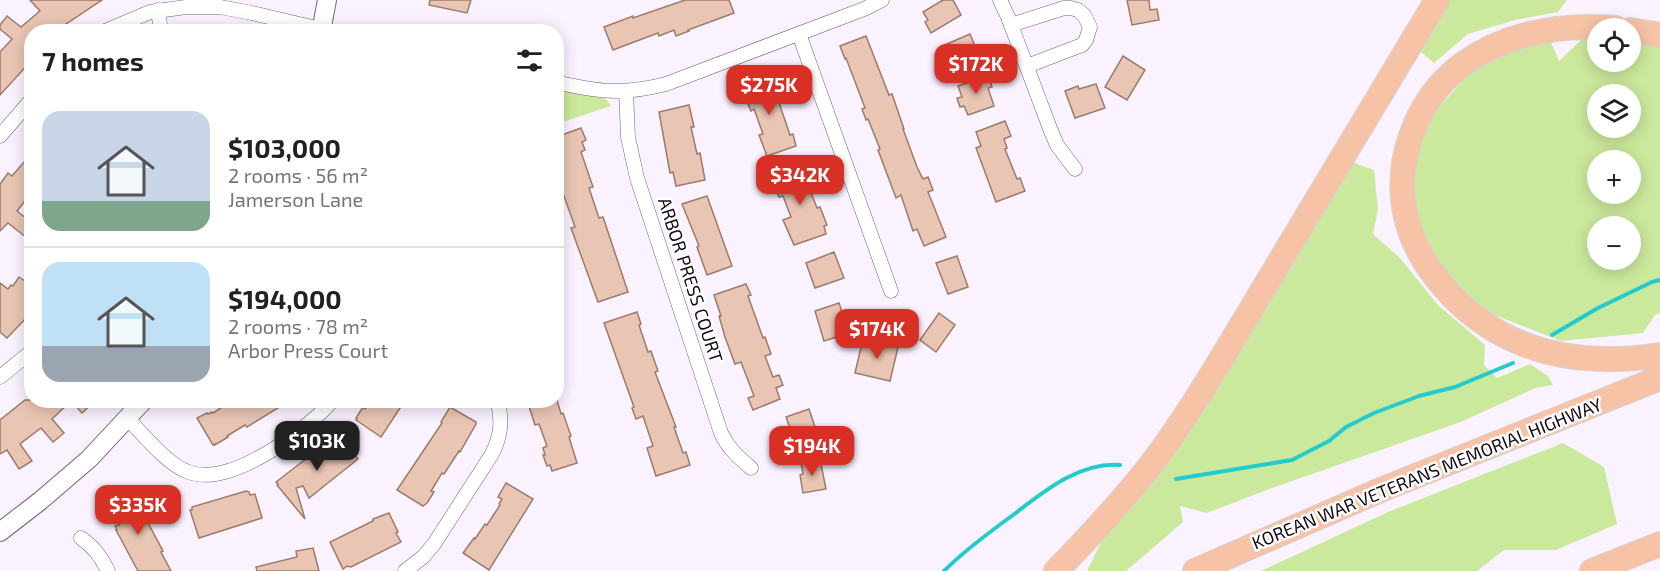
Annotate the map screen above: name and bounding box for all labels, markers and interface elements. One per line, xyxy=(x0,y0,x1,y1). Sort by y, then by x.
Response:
map controls xyxy=(1587,18,1641,270)
button: locate xyxy=(1587,18,1641,72)
icon: filters xyxy=(513,44,546,77)
pin: $172K xyxy=(934,44,1018,95)
text: 7 homes xyxy=(42,45,144,76)
text: $172K xyxy=(948,51,1004,75)
pin: $275K xyxy=(727,65,811,116)
text: $275K xyxy=(740,72,798,96)
button: layers xyxy=(1587,84,1641,138)
text: $103,000 xyxy=(228,132,341,163)
icon: home xyxy=(90,135,162,207)
button: + xyxy=(1587,150,1641,204)
pin: $342K xyxy=(758,155,842,206)
text: $342K xyxy=(770,162,830,186)
text: 2 rooms · 56 m² xyxy=(228,163,368,187)
text: Jamerson Lane xyxy=(228,187,363,211)
street label: ARBOR PRESS COURT xyxy=(654,194,728,365)
button: − xyxy=(1587,216,1641,270)
text: $194,000 xyxy=(228,283,342,314)
icon: home xyxy=(90,286,162,358)
pin: $174K xyxy=(835,309,919,360)
text: 2 rooms · 78 m² xyxy=(228,314,368,338)
text: $174K xyxy=(849,316,905,340)
text: Arbor Press Court xyxy=(228,338,388,362)
street label: KOREAN WAR VETERANS MEMORIAL HIGHWAY xyxy=(1249,392,1605,554)
pin: $103K xyxy=(275,421,359,472)
pin: $194K xyxy=(770,426,854,477)
text: $103K xyxy=(289,428,345,452)
text: $194K xyxy=(783,433,841,457)
pin: $335K xyxy=(96,485,180,536)
text: $335K xyxy=(109,492,167,516)

